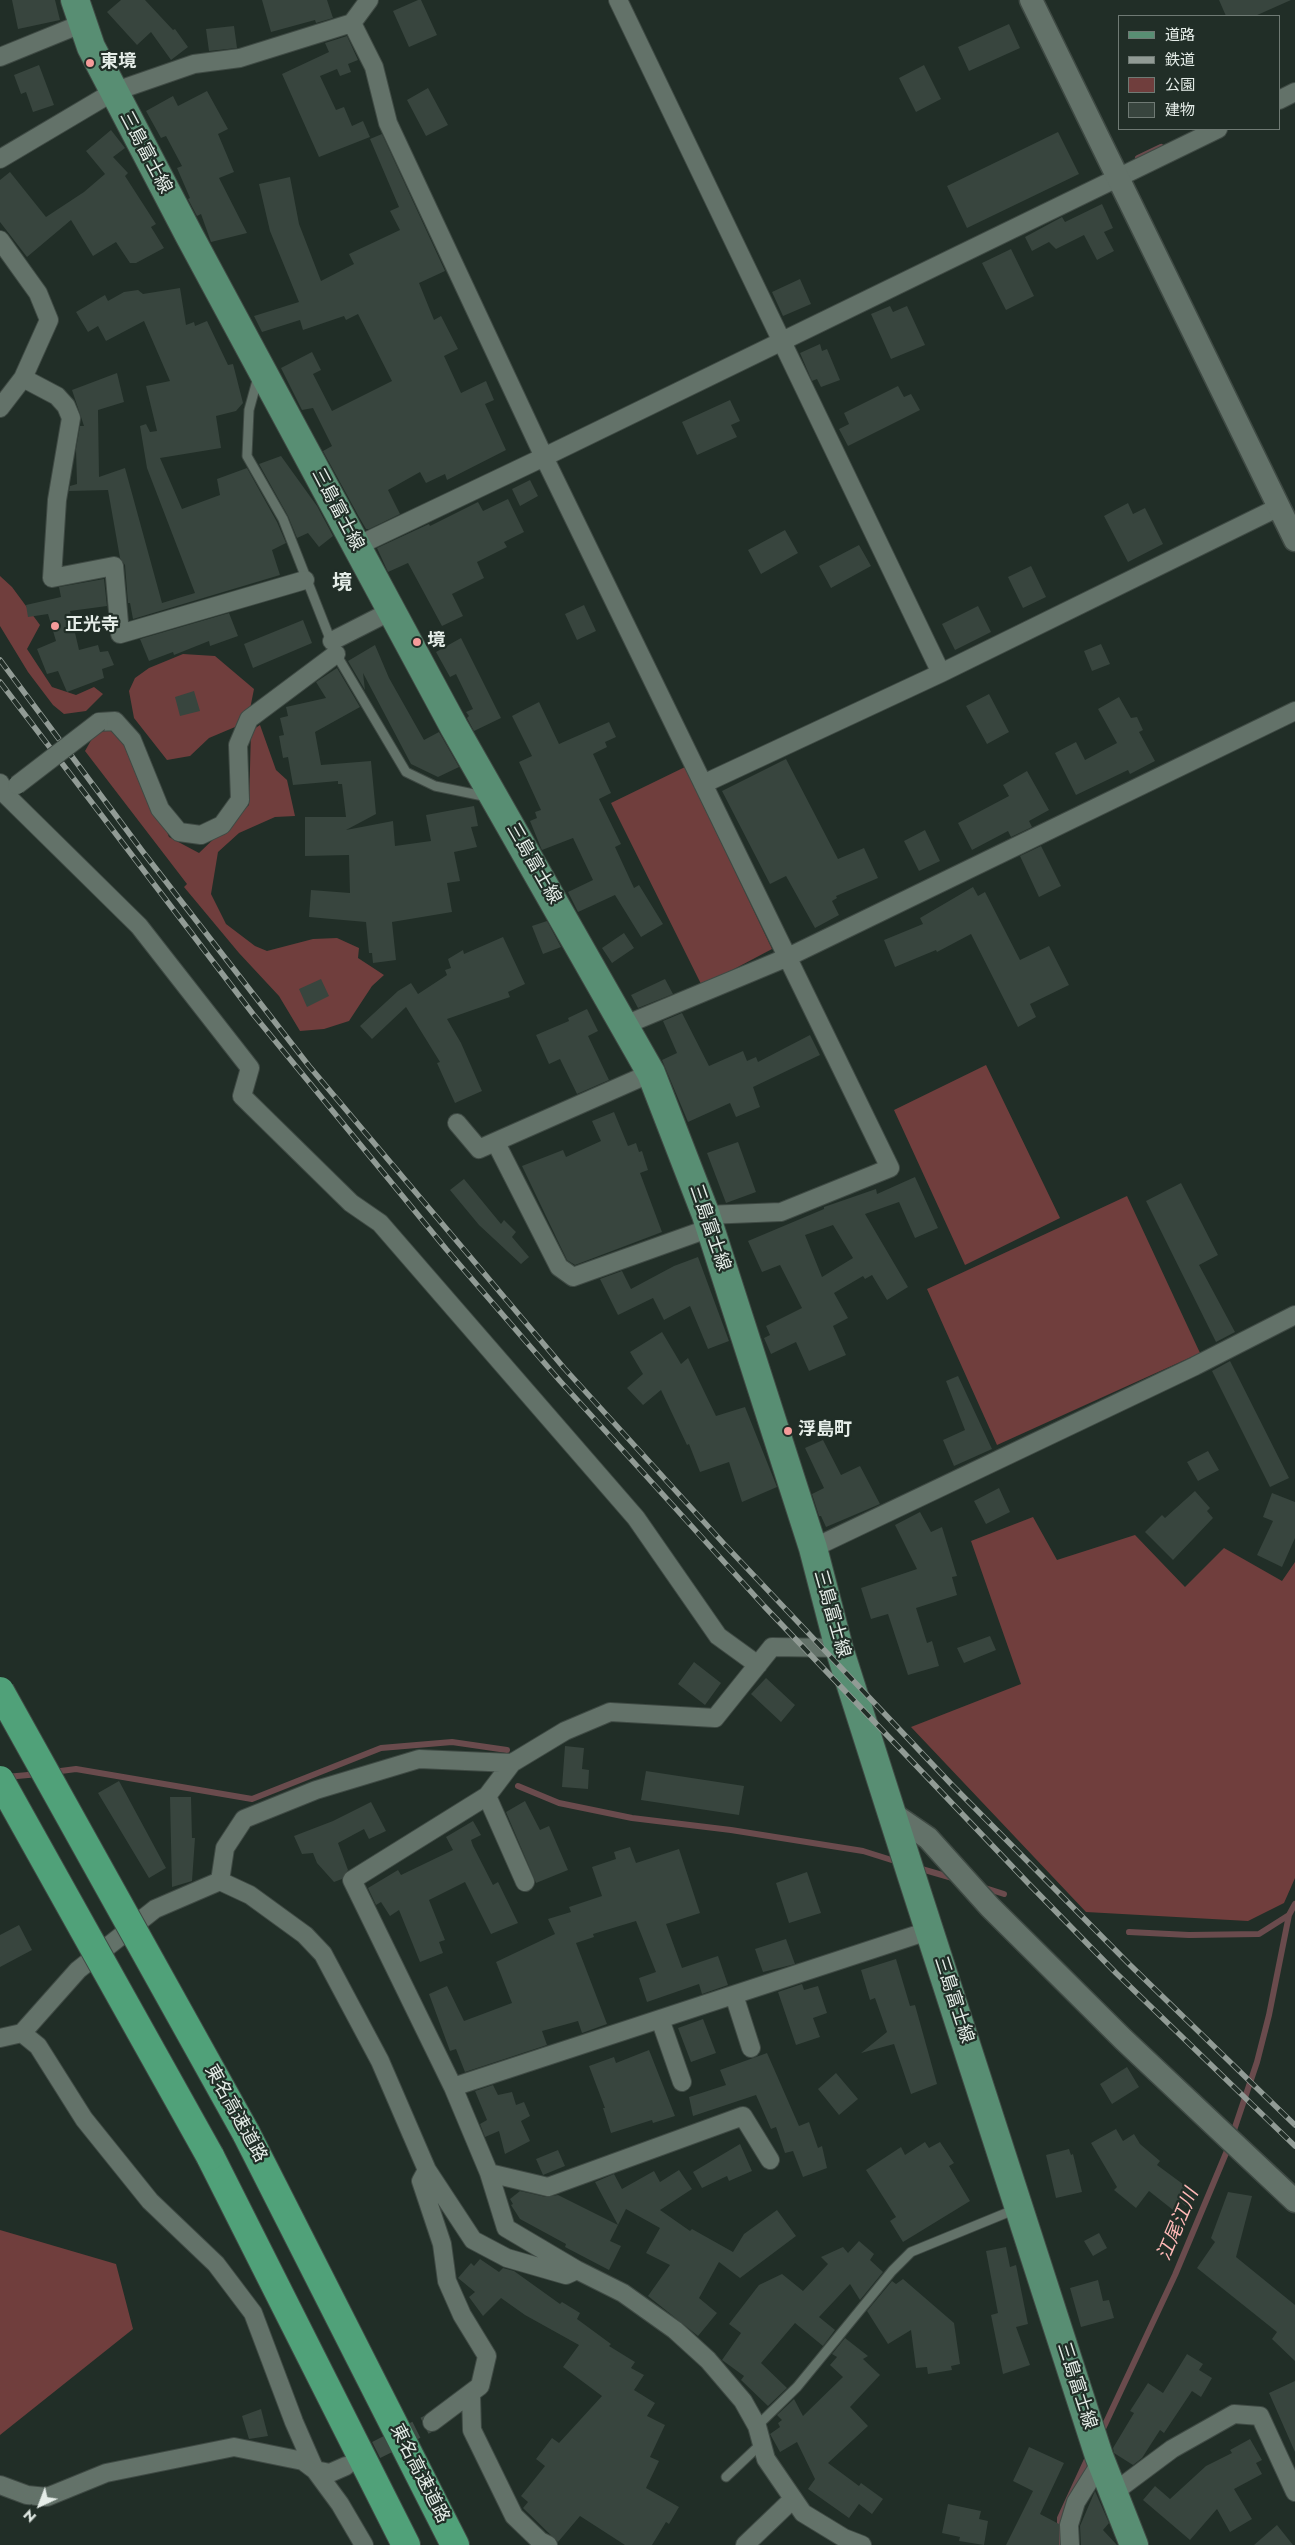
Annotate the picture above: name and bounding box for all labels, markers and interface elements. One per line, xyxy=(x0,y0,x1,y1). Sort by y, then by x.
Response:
legend xyxy=(1118,15,1280,130)
text: 道路 xyxy=(1165,24,1195,46)
text: 鉄道 xyxy=(1165,49,1195,71)
place label: 東境 xyxy=(100,52,136,74)
marker: 東境 xyxy=(84,57,96,69)
text: 公園 xyxy=(1165,74,1195,96)
text: 建物 xyxy=(1165,99,1195,121)
street label: 三島富士線 xyxy=(114,108,176,198)
street label: 三島富士線 xyxy=(306,465,368,555)
district label: 境 xyxy=(332,572,352,596)
place label: 正光寺 xyxy=(65,615,119,637)
marker: 正光寺 xyxy=(49,620,61,632)
place label: 境 xyxy=(427,631,445,653)
marker: 境 xyxy=(411,636,423,648)
street label: 三島富士線 xyxy=(501,820,565,908)
street label: 三島富士線 xyxy=(684,1182,734,1274)
place label: 浮島町 xyxy=(798,1420,852,1442)
marker: 浮島町 xyxy=(782,1425,794,1437)
street label: 三島富士線 xyxy=(808,1568,854,1660)
street label: 三島富士線 xyxy=(929,1954,977,2046)
street label: 東名高速道路 xyxy=(199,2062,271,2166)
water label: 江尾江川 xyxy=(1154,2186,1204,2264)
street label: 三島富士線 xyxy=(1052,2340,1100,2432)
street label: 東名高速道路 xyxy=(385,2421,453,2527)
north arrow xyxy=(15,2480,65,2530)
text: N xyxy=(19,2505,41,2527)

